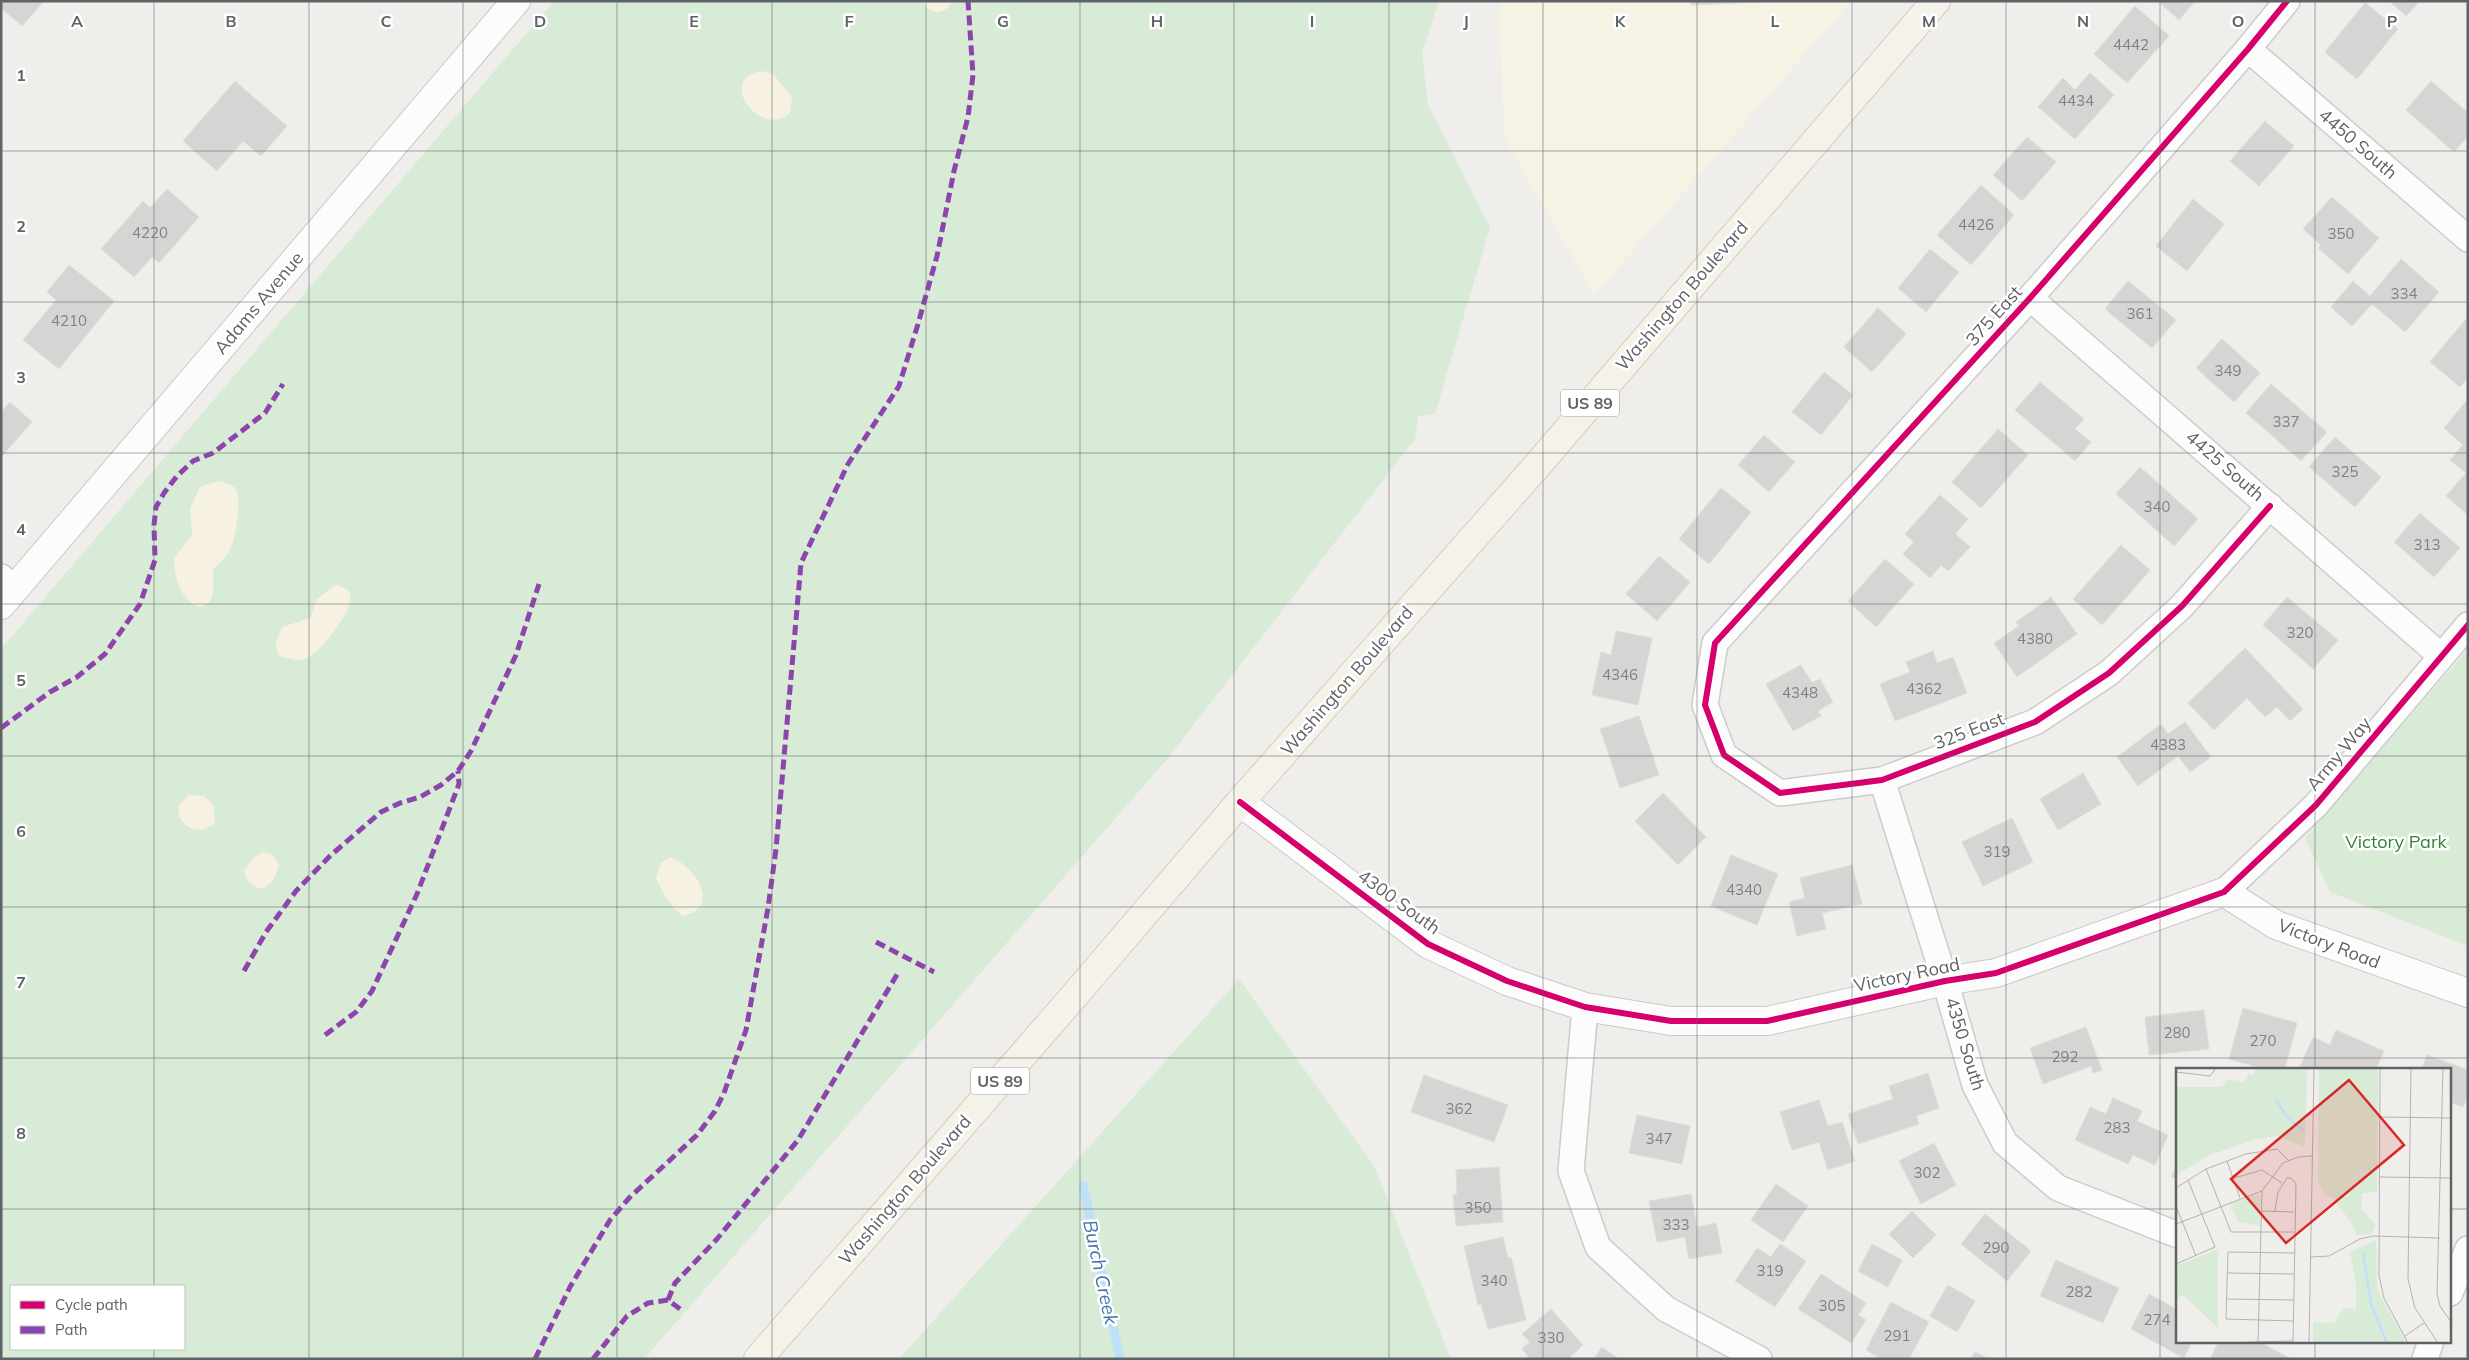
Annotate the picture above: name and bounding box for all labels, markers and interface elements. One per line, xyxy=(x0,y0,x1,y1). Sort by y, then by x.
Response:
text: A xyxy=(71,11,83,31)
text: B xyxy=(225,11,237,31)
text: C xyxy=(381,11,392,31)
text: D xyxy=(534,11,546,31)
text: E xyxy=(689,11,699,31)
text: F xyxy=(844,11,854,31)
text: G xyxy=(997,11,1009,31)
text: H xyxy=(1151,11,1163,31)
text: I xyxy=(1310,11,1314,31)
text: J xyxy=(1463,11,1469,31)
text: K xyxy=(1615,11,1627,31)
text: L xyxy=(1771,11,1780,31)
text: M xyxy=(1922,11,1936,31)
text: N xyxy=(2077,11,2089,31)
text: O xyxy=(2232,11,2244,31)
text: P xyxy=(2387,11,2398,31)
house number: 4442 xyxy=(2113,35,2149,54)
text: 1 xyxy=(16,65,26,85)
house number: 4434 xyxy=(2058,91,2094,110)
street label: 4450 South xyxy=(2314,103,2402,184)
house number: 4426 xyxy=(1958,215,1994,234)
text: 2 xyxy=(16,216,26,236)
street label: Washington Boulevard xyxy=(1610,216,1753,375)
house number: 4220 xyxy=(132,223,168,242)
house number: 350 xyxy=(2327,224,2355,243)
street label: Adams Avenue xyxy=(209,247,308,359)
street label: 375 East xyxy=(1960,281,2027,351)
house number: 334 xyxy=(2390,284,2418,303)
house number: 361 xyxy=(2126,304,2154,323)
house number: 4210 xyxy=(51,311,87,330)
house number: 349 xyxy=(2214,361,2242,380)
text: 3 xyxy=(16,367,26,387)
road number: US 89 xyxy=(1561,389,1619,416)
house number: 337 xyxy=(2272,412,2300,431)
street label: 4425 South xyxy=(2181,425,2269,506)
house number: 325 xyxy=(2331,462,2359,481)
house number: 340 xyxy=(2143,497,2171,516)
text: 4 xyxy=(16,519,26,539)
house number: 313 xyxy=(2413,535,2441,554)
street label: Washington Boulevard xyxy=(1275,601,1418,760)
house number: 320 xyxy=(2286,623,2314,642)
house number: 4380 xyxy=(2017,629,2053,648)
house number: 4346 xyxy=(1602,665,1638,684)
text: 5 xyxy=(16,670,26,690)
house number: 4362 xyxy=(1906,679,1942,698)
house number: 4348 xyxy=(1782,683,1818,702)
street label: 325 East xyxy=(1930,707,2007,754)
street label: Army Way xyxy=(2301,712,2376,795)
house number: 4383 xyxy=(2150,735,2186,754)
text: 6 xyxy=(16,821,26,841)
park label: Victory Park xyxy=(2345,830,2447,853)
house number: 319 xyxy=(1983,842,2011,861)
street label: 4300 South xyxy=(1353,864,1445,939)
house number: 4340 xyxy=(1726,880,1762,899)
street label: Victory Road xyxy=(2275,913,2384,974)
street label: Victory Road xyxy=(1852,952,1962,997)
text: 7 xyxy=(16,972,26,992)
street label: 4350 South xyxy=(1940,994,1991,1093)
house number: 280 xyxy=(2163,1023,2191,1042)
house number: 270 xyxy=(2249,1031,2277,1050)
house number: 292 xyxy=(2051,1047,2079,1066)
road number: US 89 xyxy=(971,1068,1029,1094)
inset map xyxy=(2176,1068,2452,1342)
house number: 362 xyxy=(1445,1099,1473,1118)
street label: Washington Boulevard xyxy=(833,1110,976,1269)
house number: 283 xyxy=(2103,1118,2131,1137)
text: 8 xyxy=(16,1123,26,1143)
house number: 347 xyxy=(1645,1129,1673,1148)
house number: 302 xyxy=(1913,1163,1941,1182)
house number: 350 xyxy=(1464,1198,1492,1217)
house number: 333 xyxy=(1662,1215,1690,1234)
water label: Burch Creek xyxy=(1078,1217,1124,1328)
house number: 290 xyxy=(1982,1238,2010,1257)
house number: 319 xyxy=(1756,1261,1784,1280)
house number: 340 xyxy=(1480,1271,1508,1290)
house number: 282 xyxy=(2065,1282,2093,1301)
legend xyxy=(10,1285,185,1350)
text: Cycle path xyxy=(55,1295,128,1314)
house number: 305 xyxy=(1818,1296,1846,1315)
house number: 274 xyxy=(2143,1310,2171,1329)
text: Path xyxy=(55,1320,87,1339)
house number: 291 xyxy=(1883,1326,1911,1345)
house number: 330 xyxy=(1537,1328,1565,1347)

